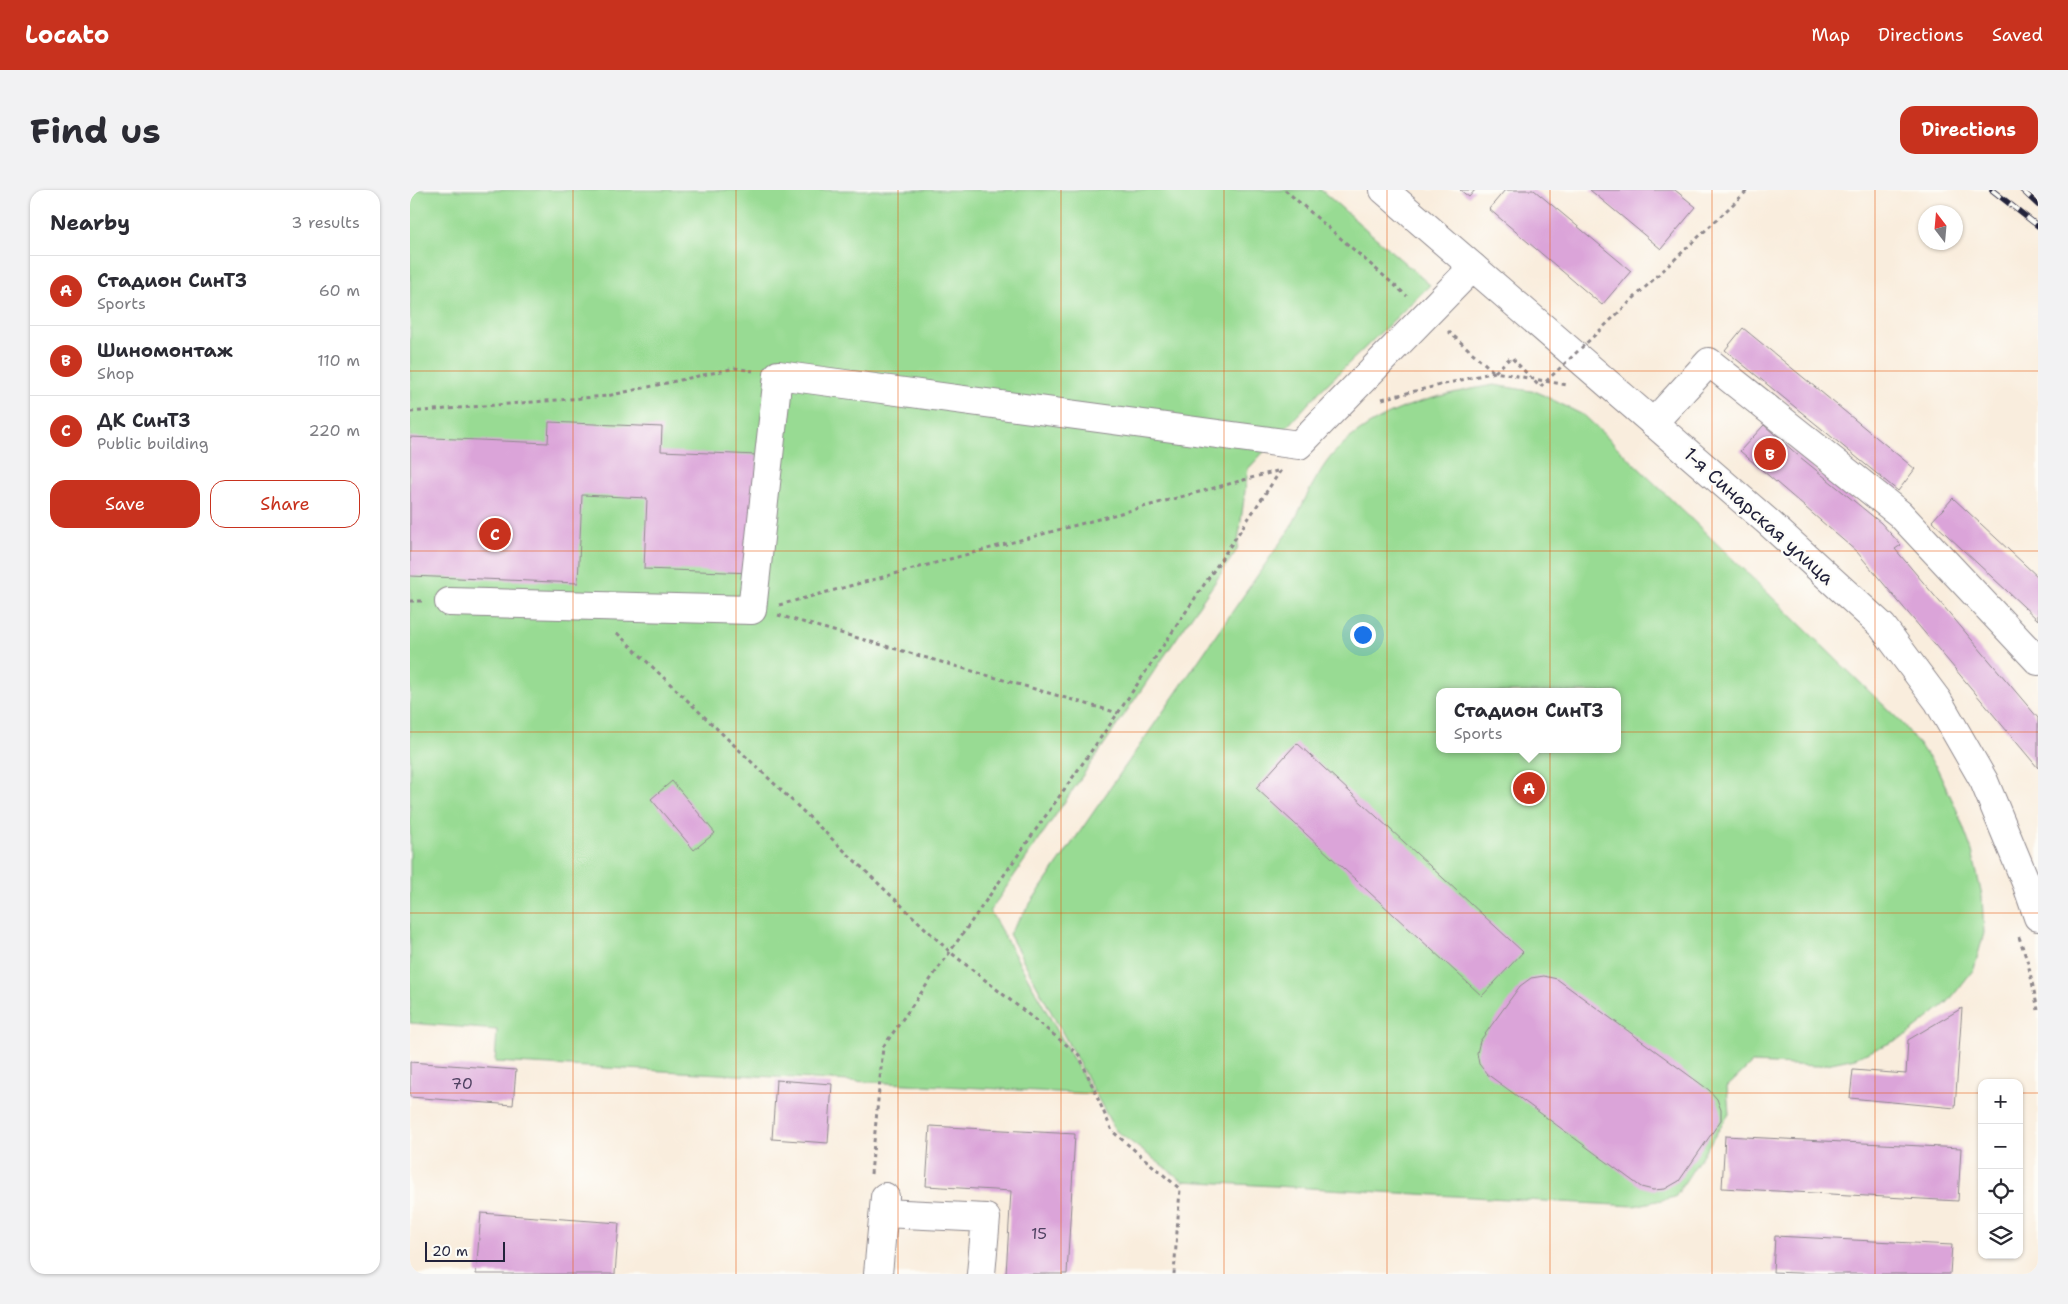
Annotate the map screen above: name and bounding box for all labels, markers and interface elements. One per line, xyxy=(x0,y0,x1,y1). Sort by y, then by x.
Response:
text: Locato xyxy=(25,19,109,51)
text: Map xyxy=(1812,23,1850,47)
text: Directions xyxy=(1878,23,1964,47)
text: Saved xyxy=(1992,23,2043,47)
button: Directions xyxy=(1900,106,2038,154)
text: Find us xyxy=(30,107,161,154)
north arrow xyxy=(1918,205,1963,250)
text: Nearby xyxy=(50,209,130,237)
text: 3 results xyxy=(291,212,360,233)
text: Стадион СинТЗ xyxy=(97,268,247,293)
text: A xyxy=(60,280,72,301)
text: 60 m xyxy=(319,280,360,301)
text: Sports xyxy=(97,293,146,314)
text: Шиномонтаж xyxy=(97,338,233,363)
text: B xyxy=(61,350,71,371)
text: 110 m xyxy=(317,350,360,371)
text: Shop xyxy=(97,363,134,384)
text: ДК СинТЗ xyxy=(97,408,190,433)
text: C xyxy=(61,420,71,441)
text: 220 m xyxy=(308,420,360,441)
text: Public building xyxy=(97,433,209,454)
pin: B xyxy=(1754,435,1786,473)
street label: 1-я Синарская улица xyxy=(1678,442,1840,590)
button: Save xyxy=(50,480,200,528)
button: Share xyxy=(210,480,360,528)
pin: C xyxy=(479,515,511,553)
your location xyxy=(1350,622,1376,648)
popup xyxy=(1436,688,1621,753)
text: Стадион СинТЗ xyxy=(1454,698,1603,723)
text: Sports xyxy=(1454,723,1503,744)
pin: A xyxy=(1513,769,1545,807)
house number: 70 xyxy=(451,1073,473,1094)
map controls xyxy=(1978,1079,2023,1259)
button: + xyxy=(1978,1079,2023,1124)
button: − xyxy=(1978,1124,2023,1169)
button: locate xyxy=(1978,1169,2023,1214)
button: layers xyxy=(1978,1214,2023,1259)
house number: 15 xyxy=(1031,1223,1047,1244)
scale bar xyxy=(425,1239,505,1262)
text: 20 m xyxy=(432,1242,468,1260)

